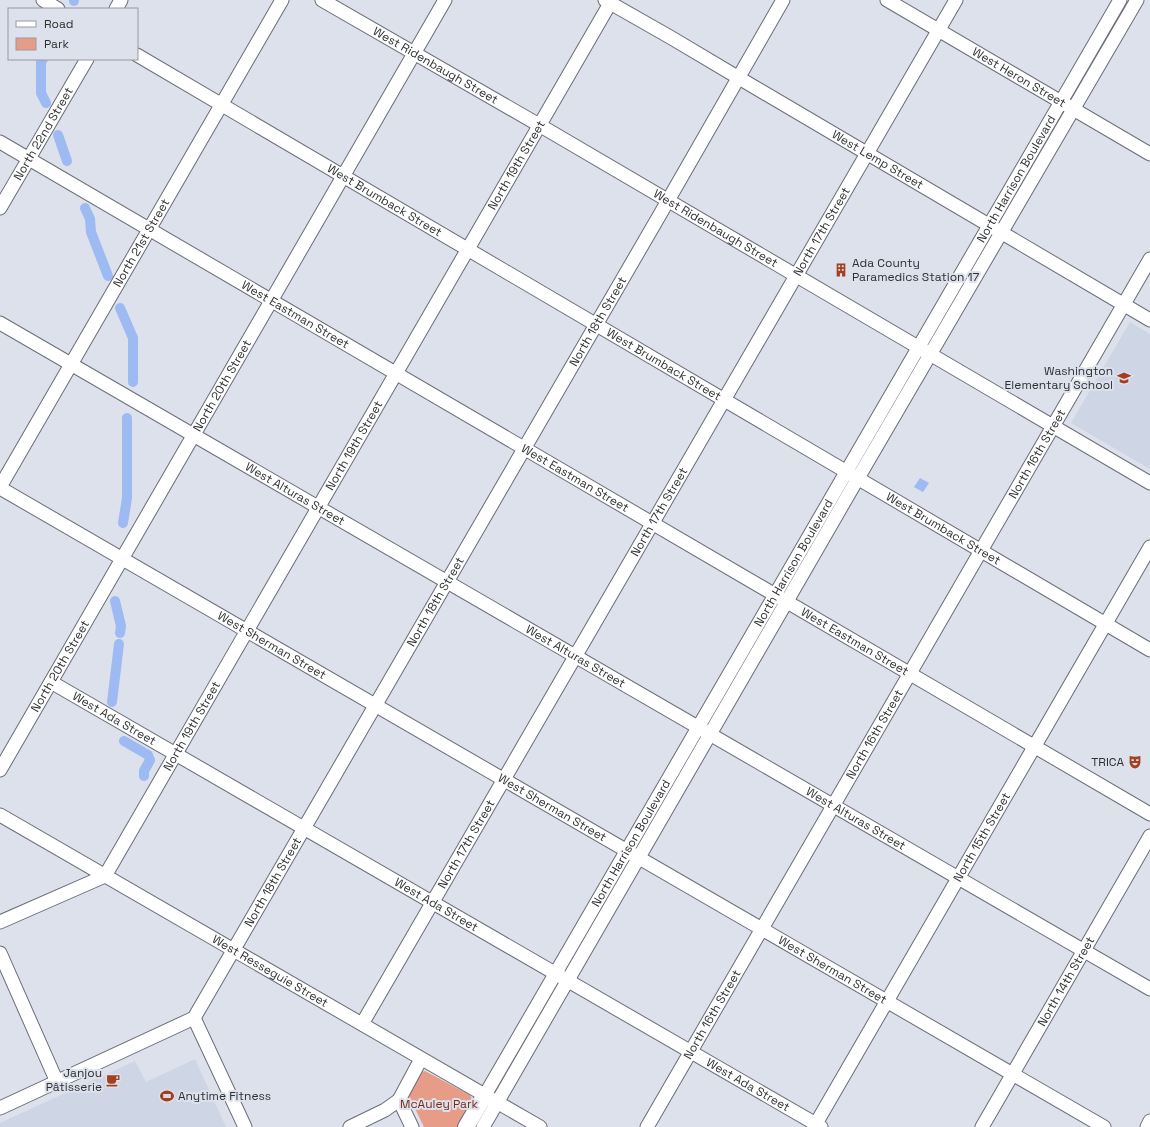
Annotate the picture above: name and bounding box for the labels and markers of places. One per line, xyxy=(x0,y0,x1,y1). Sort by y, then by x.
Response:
place label: Ada County Paramedics Station 17 xyxy=(852,255,980,285)
building icon: Ada County Paramedics Station 17 xyxy=(833,262,849,278)
place label: Washington Elementary School xyxy=(1005,363,1113,393)
school or university icon: Washington Elementary School xyxy=(1116,370,1132,386)
place label: TRICA xyxy=(1091,754,1124,770)
theatre icon: TRICA xyxy=(1127,754,1143,770)
place label: Janjou Pâtisserie xyxy=(46,1065,102,1095)
cafe icon: Janjou Pâtisserie xyxy=(105,1072,121,1088)
sports icon: Anytime Fitness xyxy=(159,1088,175,1104)
place label: Anytime Fitness xyxy=(178,1088,271,1104)

